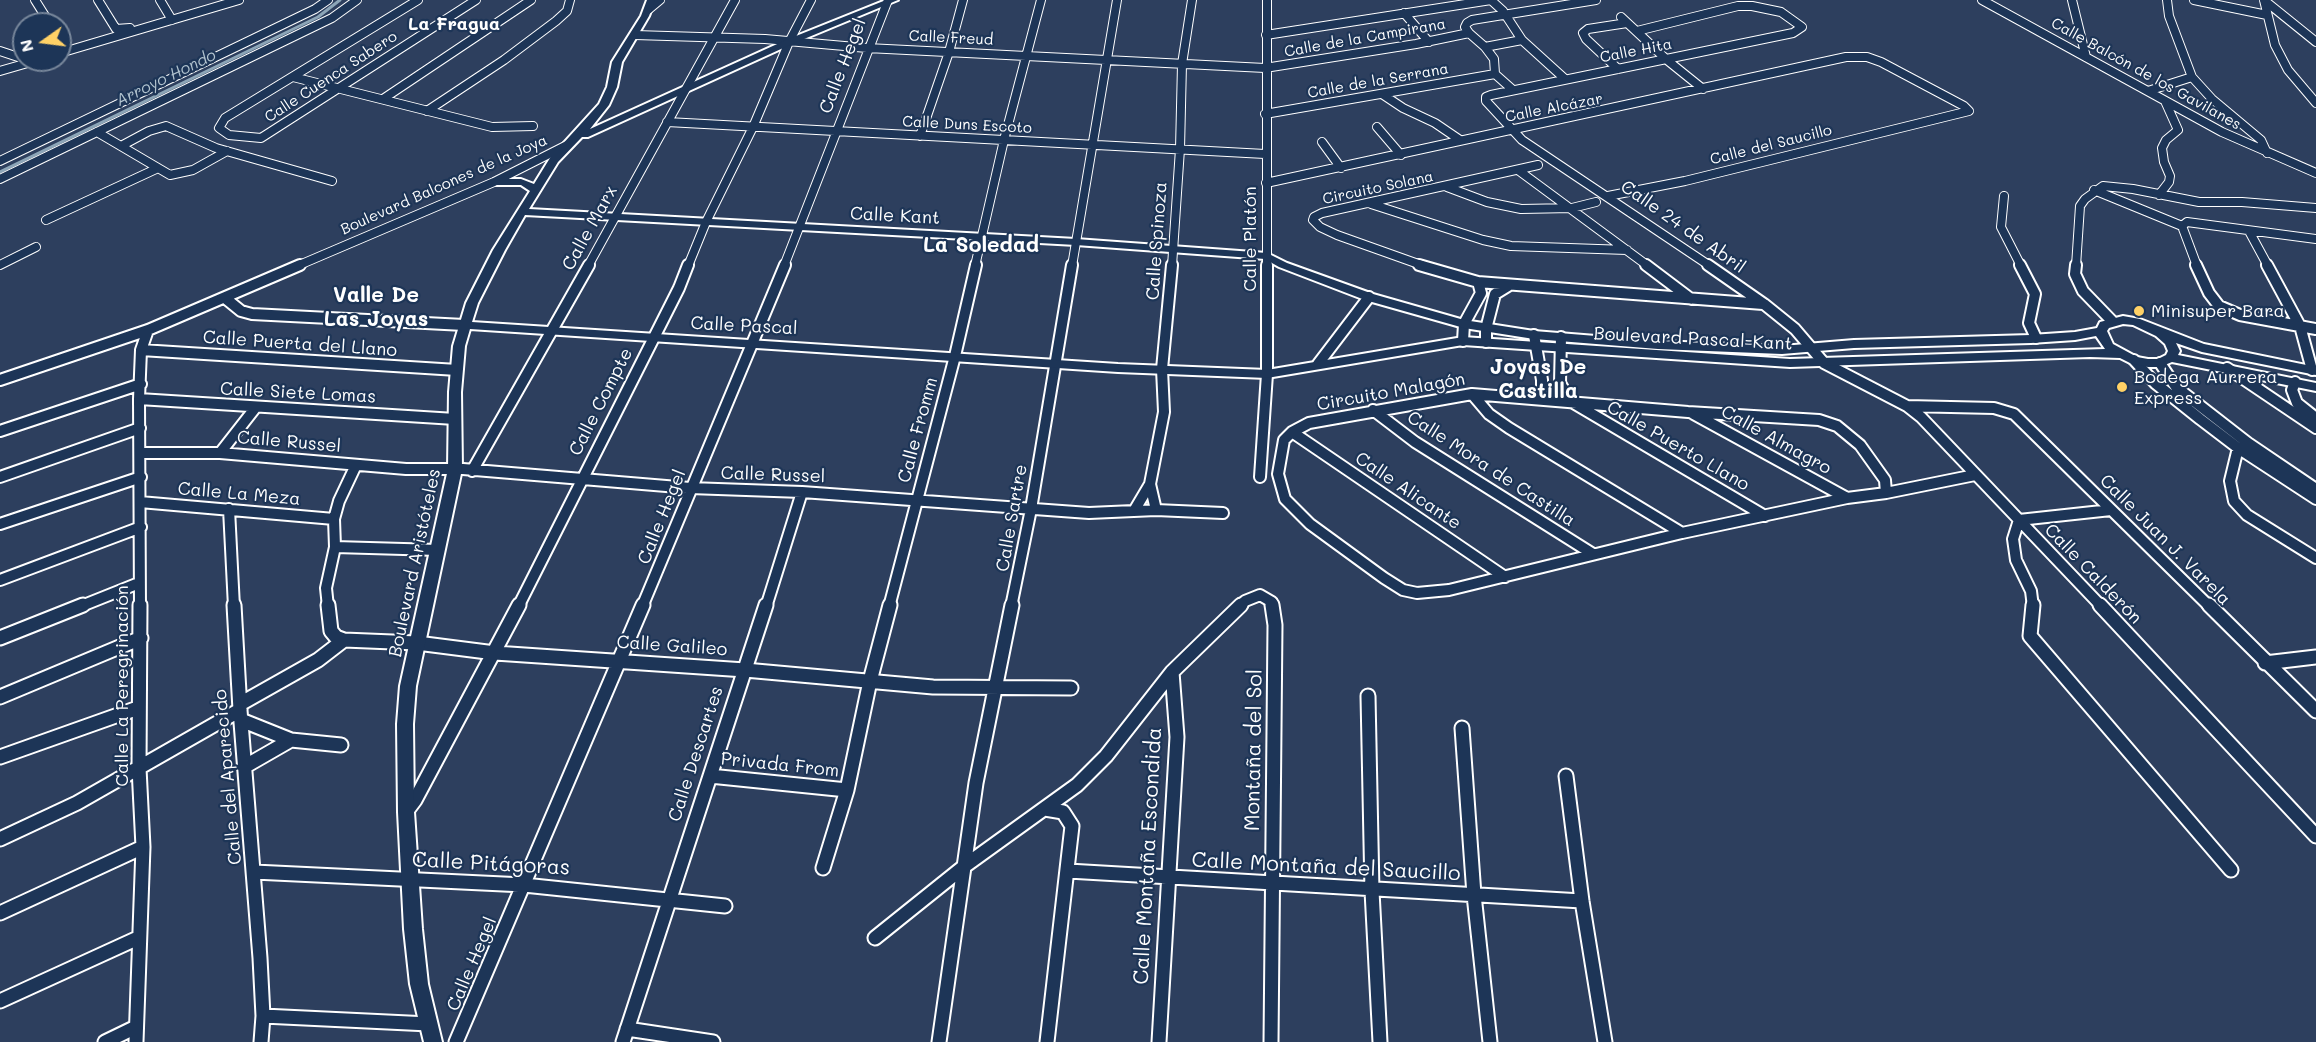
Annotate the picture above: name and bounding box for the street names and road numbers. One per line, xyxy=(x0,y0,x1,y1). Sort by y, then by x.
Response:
street label: Calle Balcón de los Gavilanes xyxy=(2048,14,2244,134)
street label: Calle Hegel xyxy=(815,15,871,117)
street label: Calle de la Campirana xyxy=(1283,15,1447,61)
street label: Calle Cuenca Sabero xyxy=(261,27,401,127)
street label: Calle Freud xyxy=(908,27,994,49)
street label: Calle Hita xyxy=(1599,35,1673,67)
street label: Calle de la Serrana xyxy=(1306,60,1450,102)
street label: Calle Alcázar xyxy=(1504,90,1604,126)
street label: Calle Duns Escoto xyxy=(902,113,1032,137)
street label: Calle del Saucillo xyxy=(1708,121,1834,169)
street label: Boulevard Balcones de la Joya xyxy=(338,131,550,239)
street label: Circuito Solana xyxy=(1321,167,1435,209)
street label: Calle 24 de Abril xyxy=(1616,176,1750,278)
street label: Calle Spinoza xyxy=(1142,181,1172,301)
street label: Calle Marx xyxy=(558,182,622,274)
street label: Calle Platón xyxy=(1239,186,1261,292)
street label: Calle Kant xyxy=(849,203,941,229)
street label: Calle Pascal xyxy=(690,312,798,340)
street label: Boulevard Pascal-Kant xyxy=(1593,323,1793,355)
street label: Calle Puerta del Llano xyxy=(202,326,398,362)
street label: Calle Compte xyxy=(565,345,637,459)
street label: Circuito Malagón xyxy=(1315,368,1467,416)
street label: Calle Fromm xyxy=(894,375,942,485)
street label: Calle Siete Lomas xyxy=(220,378,376,408)
street label: Calle Puerto Llano xyxy=(1603,396,1753,496)
street label: Calle Almagro xyxy=(1717,401,1835,479)
street label: Calle Mora de Castilla xyxy=(1403,407,1579,531)
street label: Calle Russel xyxy=(236,427,342,457)
street label: Calle Alicante xyxy=(1351,448,1465,534)
street label: Calle Russel xyxy=(720,462,826,488)
street label: Calle Sartre xyxy=(992,463,1032,573)
street label: Boulevard Aristóteles xyxy=(384,467,446,659)
street label: Calle Hegel xyxy=(633,467,691,567)
street label: Calle Juan J. Varela xyxy=(2095,470,2235,610)
street label: Calle La Meza xyxy=(177,478,301,510)
street label: Calle Calderón xyxy=(2040,519,2146,629)
street label: Calle La Peregrinación xyxy=(111,585,133,787)
street label: Calle Galileo xyxy=(616,631,728,661)
street label: Montaña del Sol xyxy=(1240,669,1268,831)
street label: Calle Descartes xyxy=(664,684,728,824)
street label: Calle del Aparecido xyxy=(210,688,246,866)
street label: Calle Montaña Escondida xyxy=(1129,727,1167,985)
street label: Privada From xyxy=(720,748,840,782)
street label: Calle Pitágoras xyxy=(411,847,571,881)
street label: Calle Montaña del Saucillo xyxy=(1191,847,1461,887)
street label: Calle Hegel xyxy=(443,914,501,1014)

